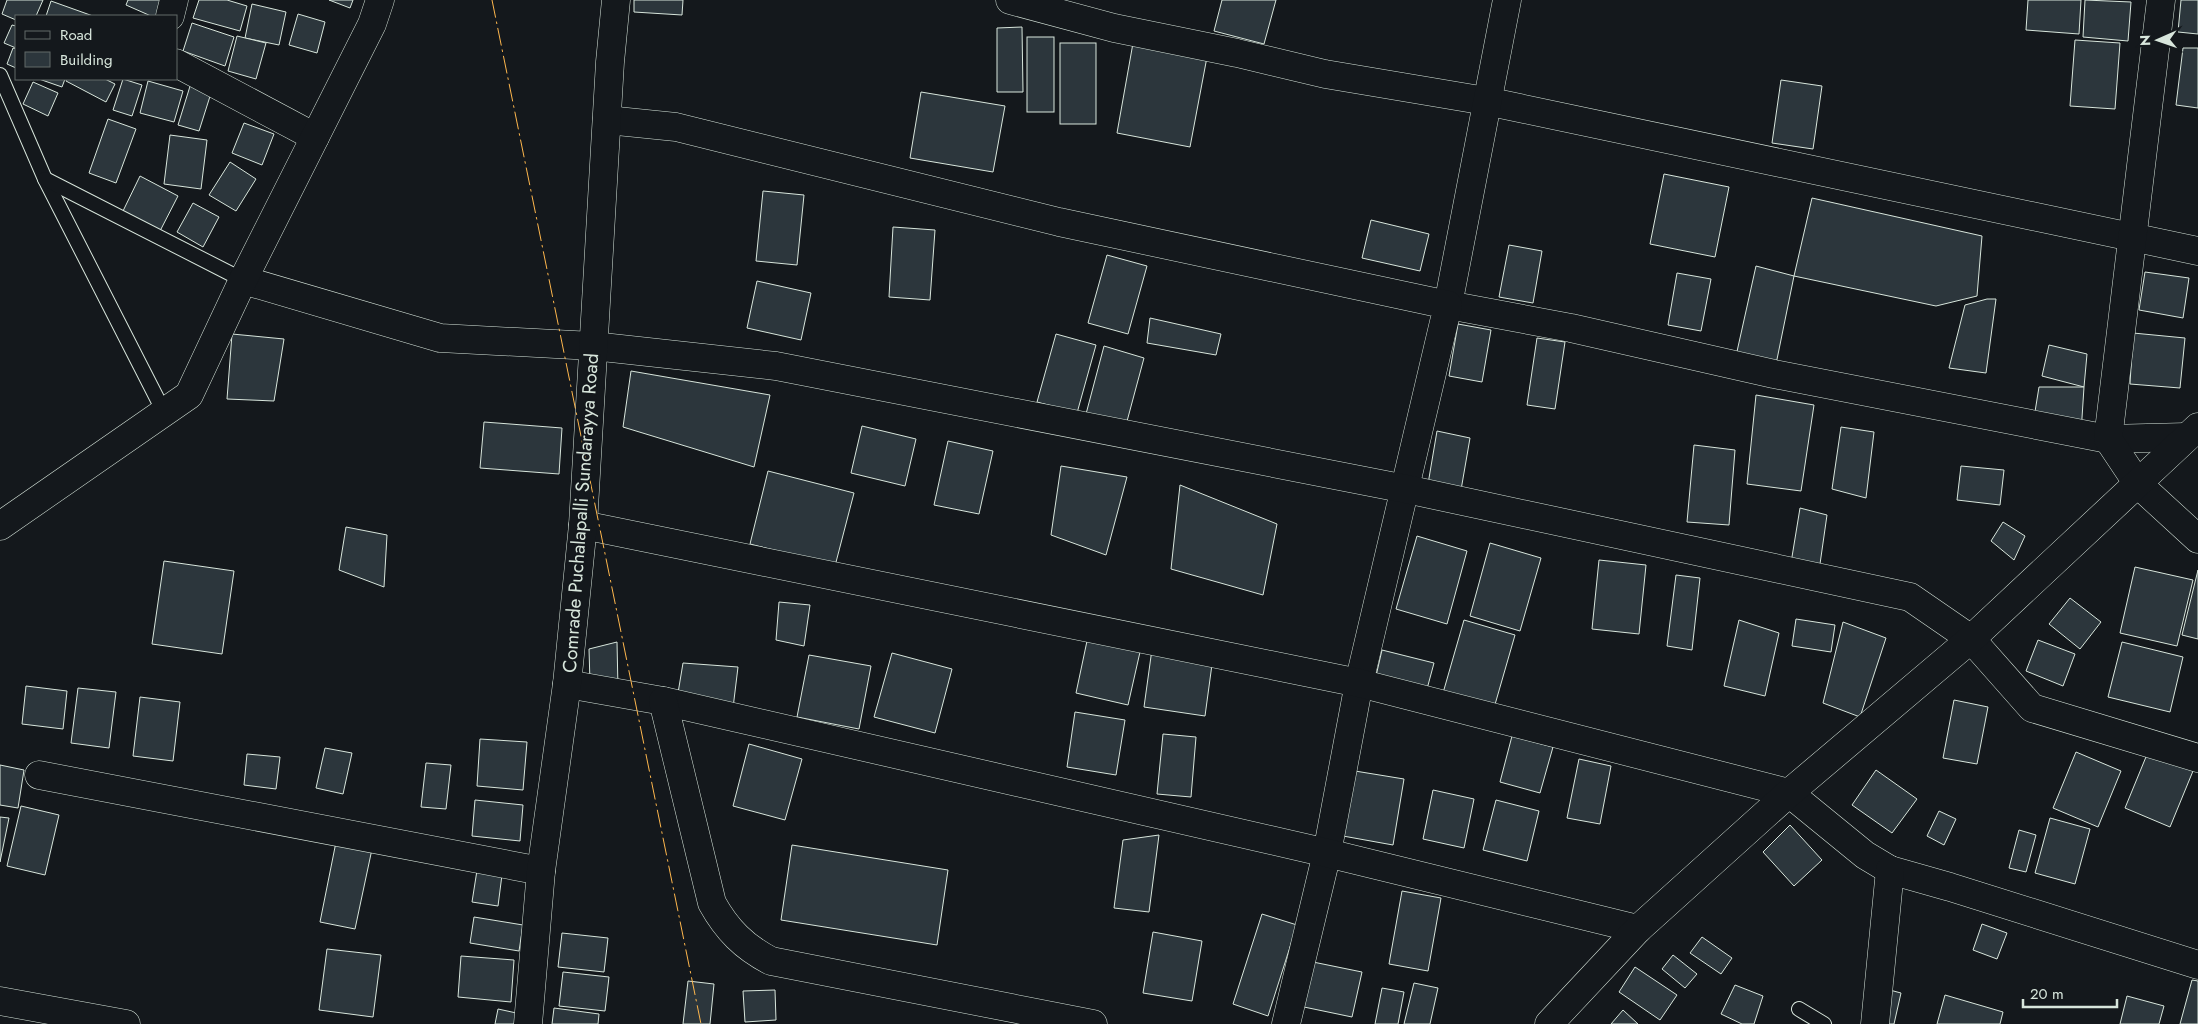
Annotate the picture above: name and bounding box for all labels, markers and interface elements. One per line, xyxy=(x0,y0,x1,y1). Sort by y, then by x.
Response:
legend xyxy=(15,15,178,80)
north arrow xyxy=(2133,15,2183,65)
text: Road xyxy=(60,24,92,46)
text: N xyxy=(2135,35,2155,46)
text: Building xyxy=(60,49,112,71)
street label: Comrade Puchalapalli Sundarayya Road xyxy=(556,352,605,674)
scale bar xyxy=(2023,976,2117,1008)
text: 20 m xyxy=(2030,983,2064,1005)

